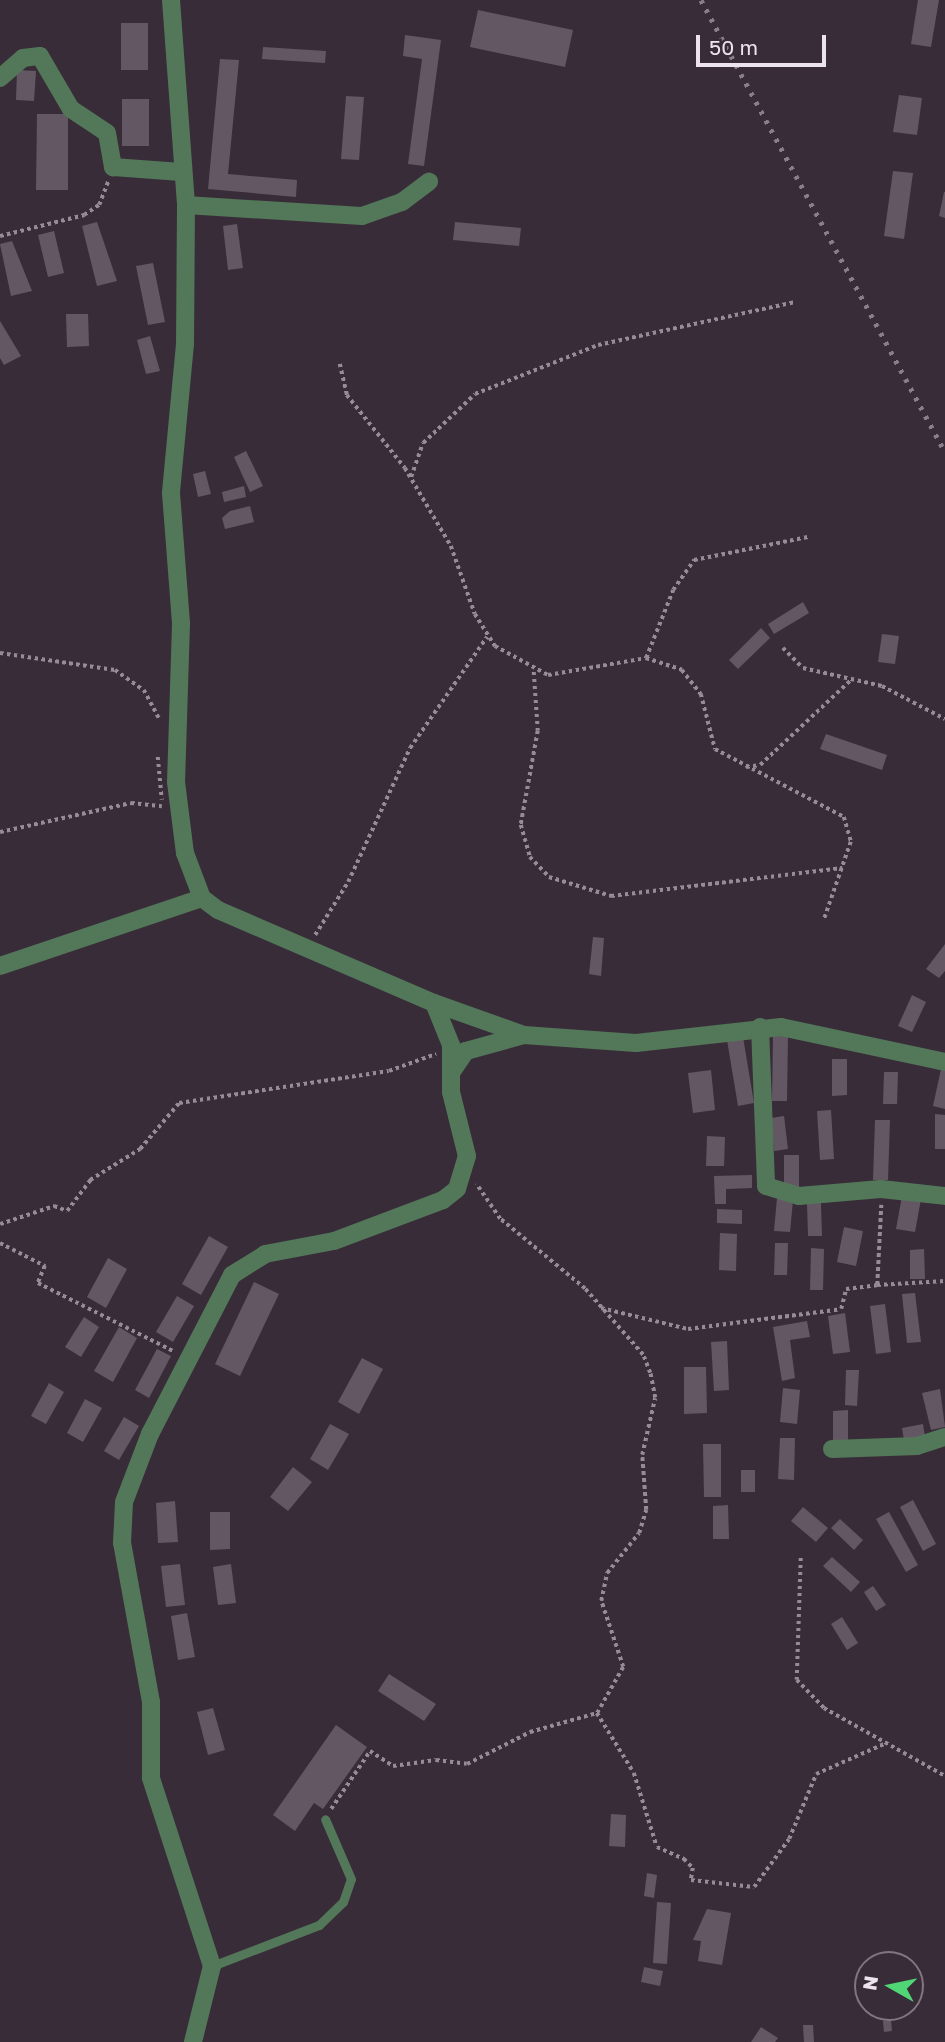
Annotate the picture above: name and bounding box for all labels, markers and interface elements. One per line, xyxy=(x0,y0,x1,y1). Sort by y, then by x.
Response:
scale bar xyxy=(700,21,830,65)
text: 50 m xyxy=(709,34,758,60)
north arrow xyxy=(854,1951,924,2021)
text: N xyxy=(857,1974,882,1992)

